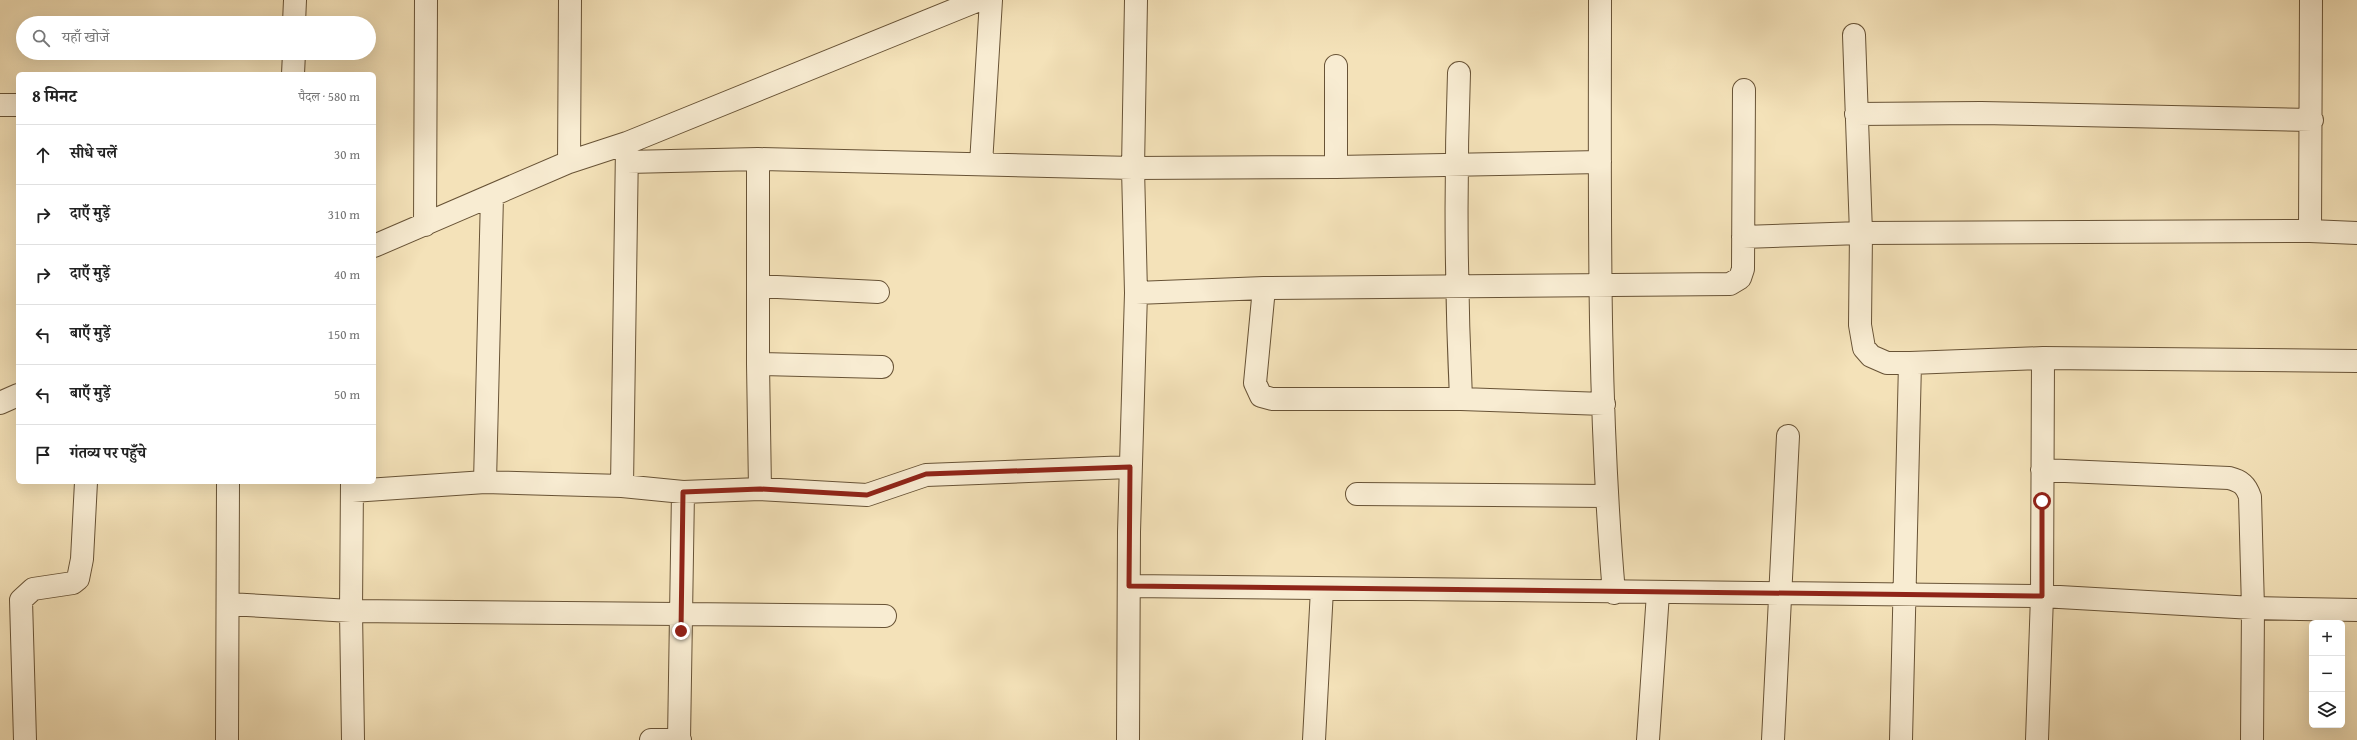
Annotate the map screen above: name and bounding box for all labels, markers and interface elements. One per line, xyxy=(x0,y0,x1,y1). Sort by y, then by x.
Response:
search box xyxy=(16,16,376,60)
text: यहाँ खोजें xyxy=(62,26,109,47)
icon: search xyxy=(30,27,52,49)
text: 8 मिनट xyxy=(32,83,77,108)
text: पैदल · 580 m xyxy=(299,87,360,106)
text: सीधे चलें xyxy=(70,142,117,163)
icon: ahead xyxy=(32,144,54,166)
text: 30 m xyxy=(334,145,360,164)
text: दाएँ मुड़ें xyxy=(70,202,110,223)
icon: right xyxy=(32,204,54,226)
text: 310 m xyxy=(328,205,360,224)
text: दाएँ मुड़ें xyxy=(70,262,110,283)
icon: right xyxy=(32,264,54,286)
text: 40 m xyxy=(334,265,360,284)
text: बाएँ मुड़ें xyxy=(70,322,111,343)
icon: left xyxy=(32,324,54,346)
text: 150 m xyxy=(328,325,360,344)
text: बाएँ मुड़ें xyxy=(70,382,111,403)
icon: left xyxy=(32,384,54,406)
text: 50 m xyxy=(334,385,360,404)
text: गंतव्य पर पहुँचे xyxy=(70,442,146,463)
icon: arrive xyxy=(32,444,54,466)
route start xyxy=(2033,492,2051,510)
map controls xyxy=(2309,620,2345,728)
button: + xyxy=(2309,620,2345,656)
route end xyxy=(672,622,690,640)
button: − xyxy=(2309,656,2345,692)
button: layers xyxy=(2309,692,2345,728)

